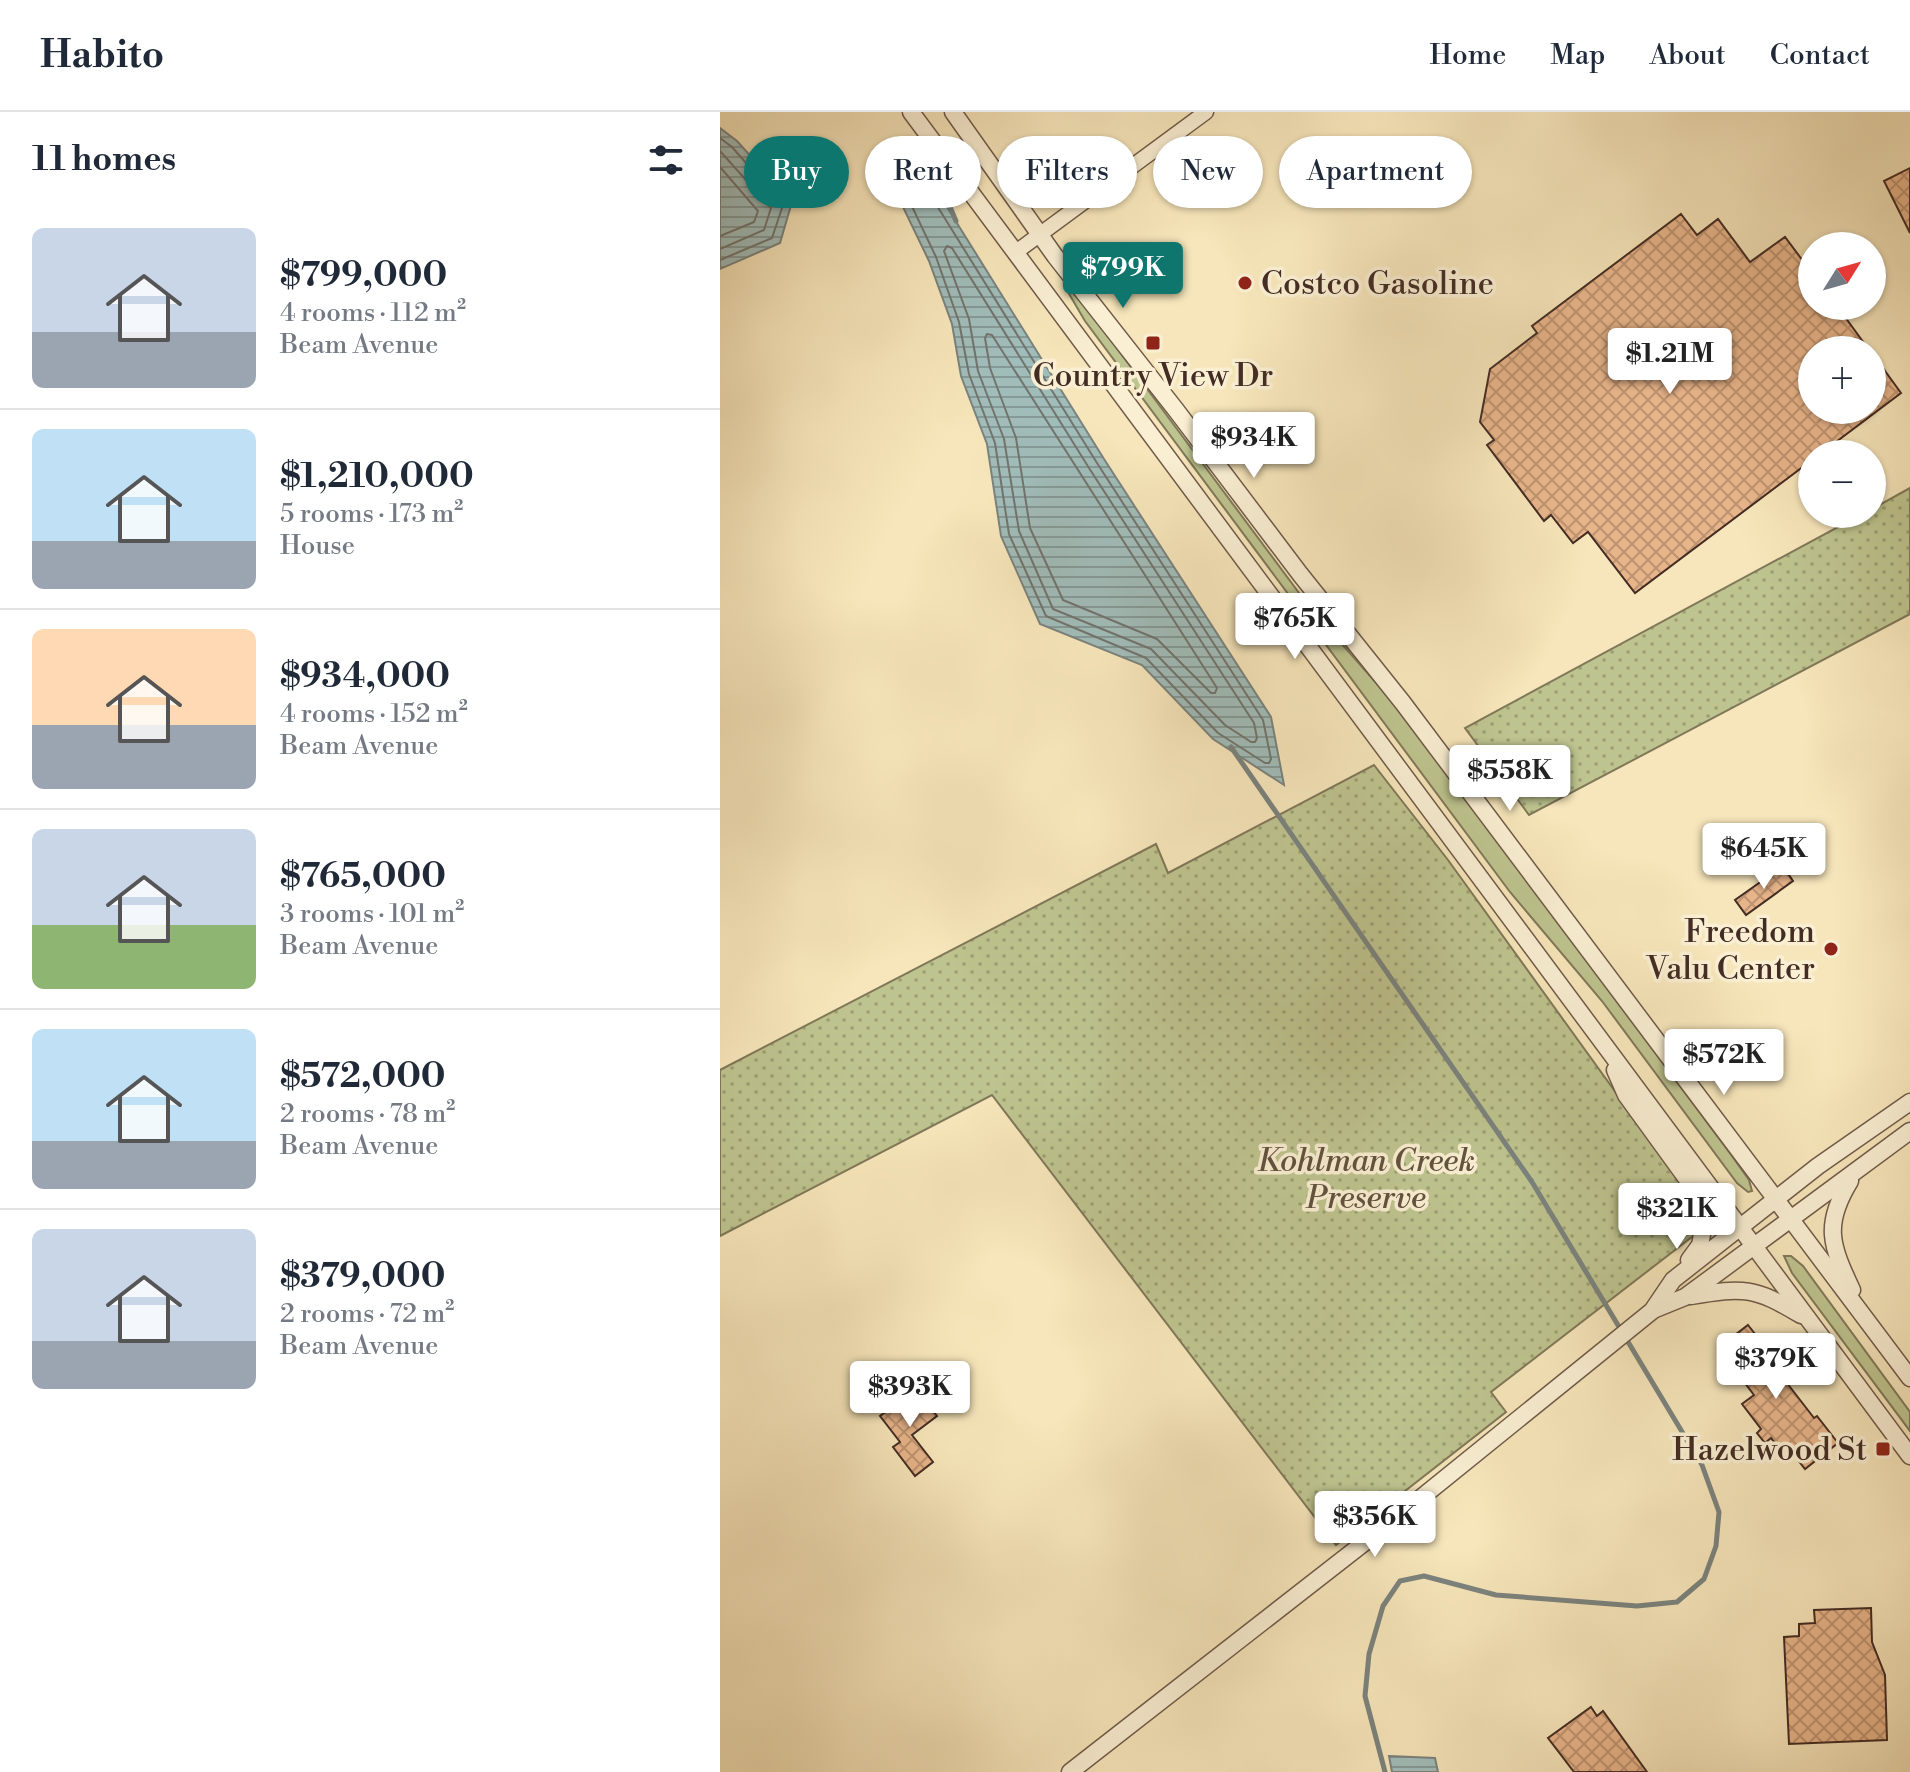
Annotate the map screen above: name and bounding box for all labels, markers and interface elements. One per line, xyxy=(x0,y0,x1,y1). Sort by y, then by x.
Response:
text: Habito xyxy=(40,32,164,79)
text: Home xyxy=(1430,38,1506,73)
text: Map xyxy=(1550,38,1605,73)
text: About xyxy=(1649,38,1726,73)
text: Contact xyxy=(1770,38,1870,73)
chip: Buy xyxy=(744,136,849,208)
chip: Rent xyxy=(865,136,981,208)
chip: Filters xyxy=(997,136,1137,208)
chip: New xyxy=(1153,136,1263,208)
chip: Apartment xyxy=(1279,136,1472,208)
icon: filters xyxy=(644,138,688,182)
text: 11 homes xyxy=(32,139,176,181)
north arrow xyxy=(1798,232,1886,320)
map controls xyxy=(1798,232,1886,528)
pin: $799K xyxy=(1067,242,1179,310)
text: $799K xyxy=(1081,252,1165,284)
text: $799,000 xyxy=(280,255,447,297)
icon: home xyxy=(96,260,192,356)
place label: Costco Gasoline xyxy=(1261,264,1494,304)
marker: Costco Gasoline xyxy=(1236,274,1254,292)
text: 4 rooms · 112 m² xyxy=(280,297,466,329)
pin: $1.21M xyxy=(1605,328,1735,396)
text: Beam Avenue xyxy=(280,329,438,361)
marker: Country View Dr xyxy=(1144,334,1162,352)
button: + xyxy=(1798,336,1886,424)
text: $1.21M xyxy=(1626,338,1714,370)
place label: Country View Dr xyxy=(1033,356,1274,396)
pin: $934K xyxy=(1198,412,1310,480)
text: $934K xyxy=(1211,422,1297,454)
button: − xyxy=(1798,440,1886,528)
text: $1,210,000 xyxy=(280,456,474,498)
icon: home xyxy=(96,461,192,557)
text: 5 rooms · 173 m² xyxy=(280,498,463,530)
text: House xyxy=(280,530,355,562)
pin: $765K xyxy=(1239,593,1351,661)
text: $765K xyxy=(1253,603,1337,635)
text: $934,000 xyxy=(280,656,450,698)
icon: home xyxy=(96,661,192,757)
text: 4 rooms · 152 m² xyxy=(280,698,468,730)
text: Beam Avenue xyxy=(280,730,438,762)
pin: $558K xyxy=(1454,745,1566,813)
text: $558K xyxy=(1467,755,1553,787)
pin: $645K xyxy=(1708,823,1820,891)
text: $645K xyxy=(1721,833,1807,865)
text: $765,000 xyxy=(280,856,446,898)
icon: home xyxy=(96,861,192,957)
text: 3 rooms · 101 m² xyxy=(280,898,464,930)
place label: Freedom Valu Center xyxy=(1645,912,1815,989)
text: Beam Avenue xyxy=(280,930,438,962)
marker: Freedom Valu Center xyxy=(1822,940,1840,958)
pin: $572K xyxy=(1668,1029,1780,1097)
text: $572K xyxy=(1683,1039,1766,1071)
text: $572,000 xyxy=(280,1056,446,1098)
icon: home xyxy=(96,1061,192,1157)
text: 2 rooms · 78 m² xyxy=(280,1098,455,1130)
text: Beam Avenue xyxy=(280,1130,438,1162)
park label: Kohlman Creek Preserve xyxy=(1257,1141,1475,1218)
pin: $321K xyxy=(1621,1183,1733,1251)
text: $321K xyxy=(1636,1193,1718,1225)
text: $379,000 xyxy=(280,1256,445,1298)
icon: home xyxy=(96,1261,192,1357)
text: 2 rooms · 72 m² xyxy=(280,1298,454,1330)
text: Beam Avenue xyxy=(280,1330,438,1362)
pin: $379K xyxy=(1720,1333,1832,1401)
text: $379K xyxy=(1735,1343,1817,1375)
pin: $393K xyxy=(854,1361,966,1429)
text: $393K xyxy=(868,1371,952,1403)
place label: Hazelwood St xyxy=(1672,1430,1867,1470)
marker: Hazelwood St xyxy=(1874,1440,1892,1458)
pin: $356K xyxy=(1319,1491,1431,1559)
text: $356K xyxy=(1333,1501,1417,1533)

